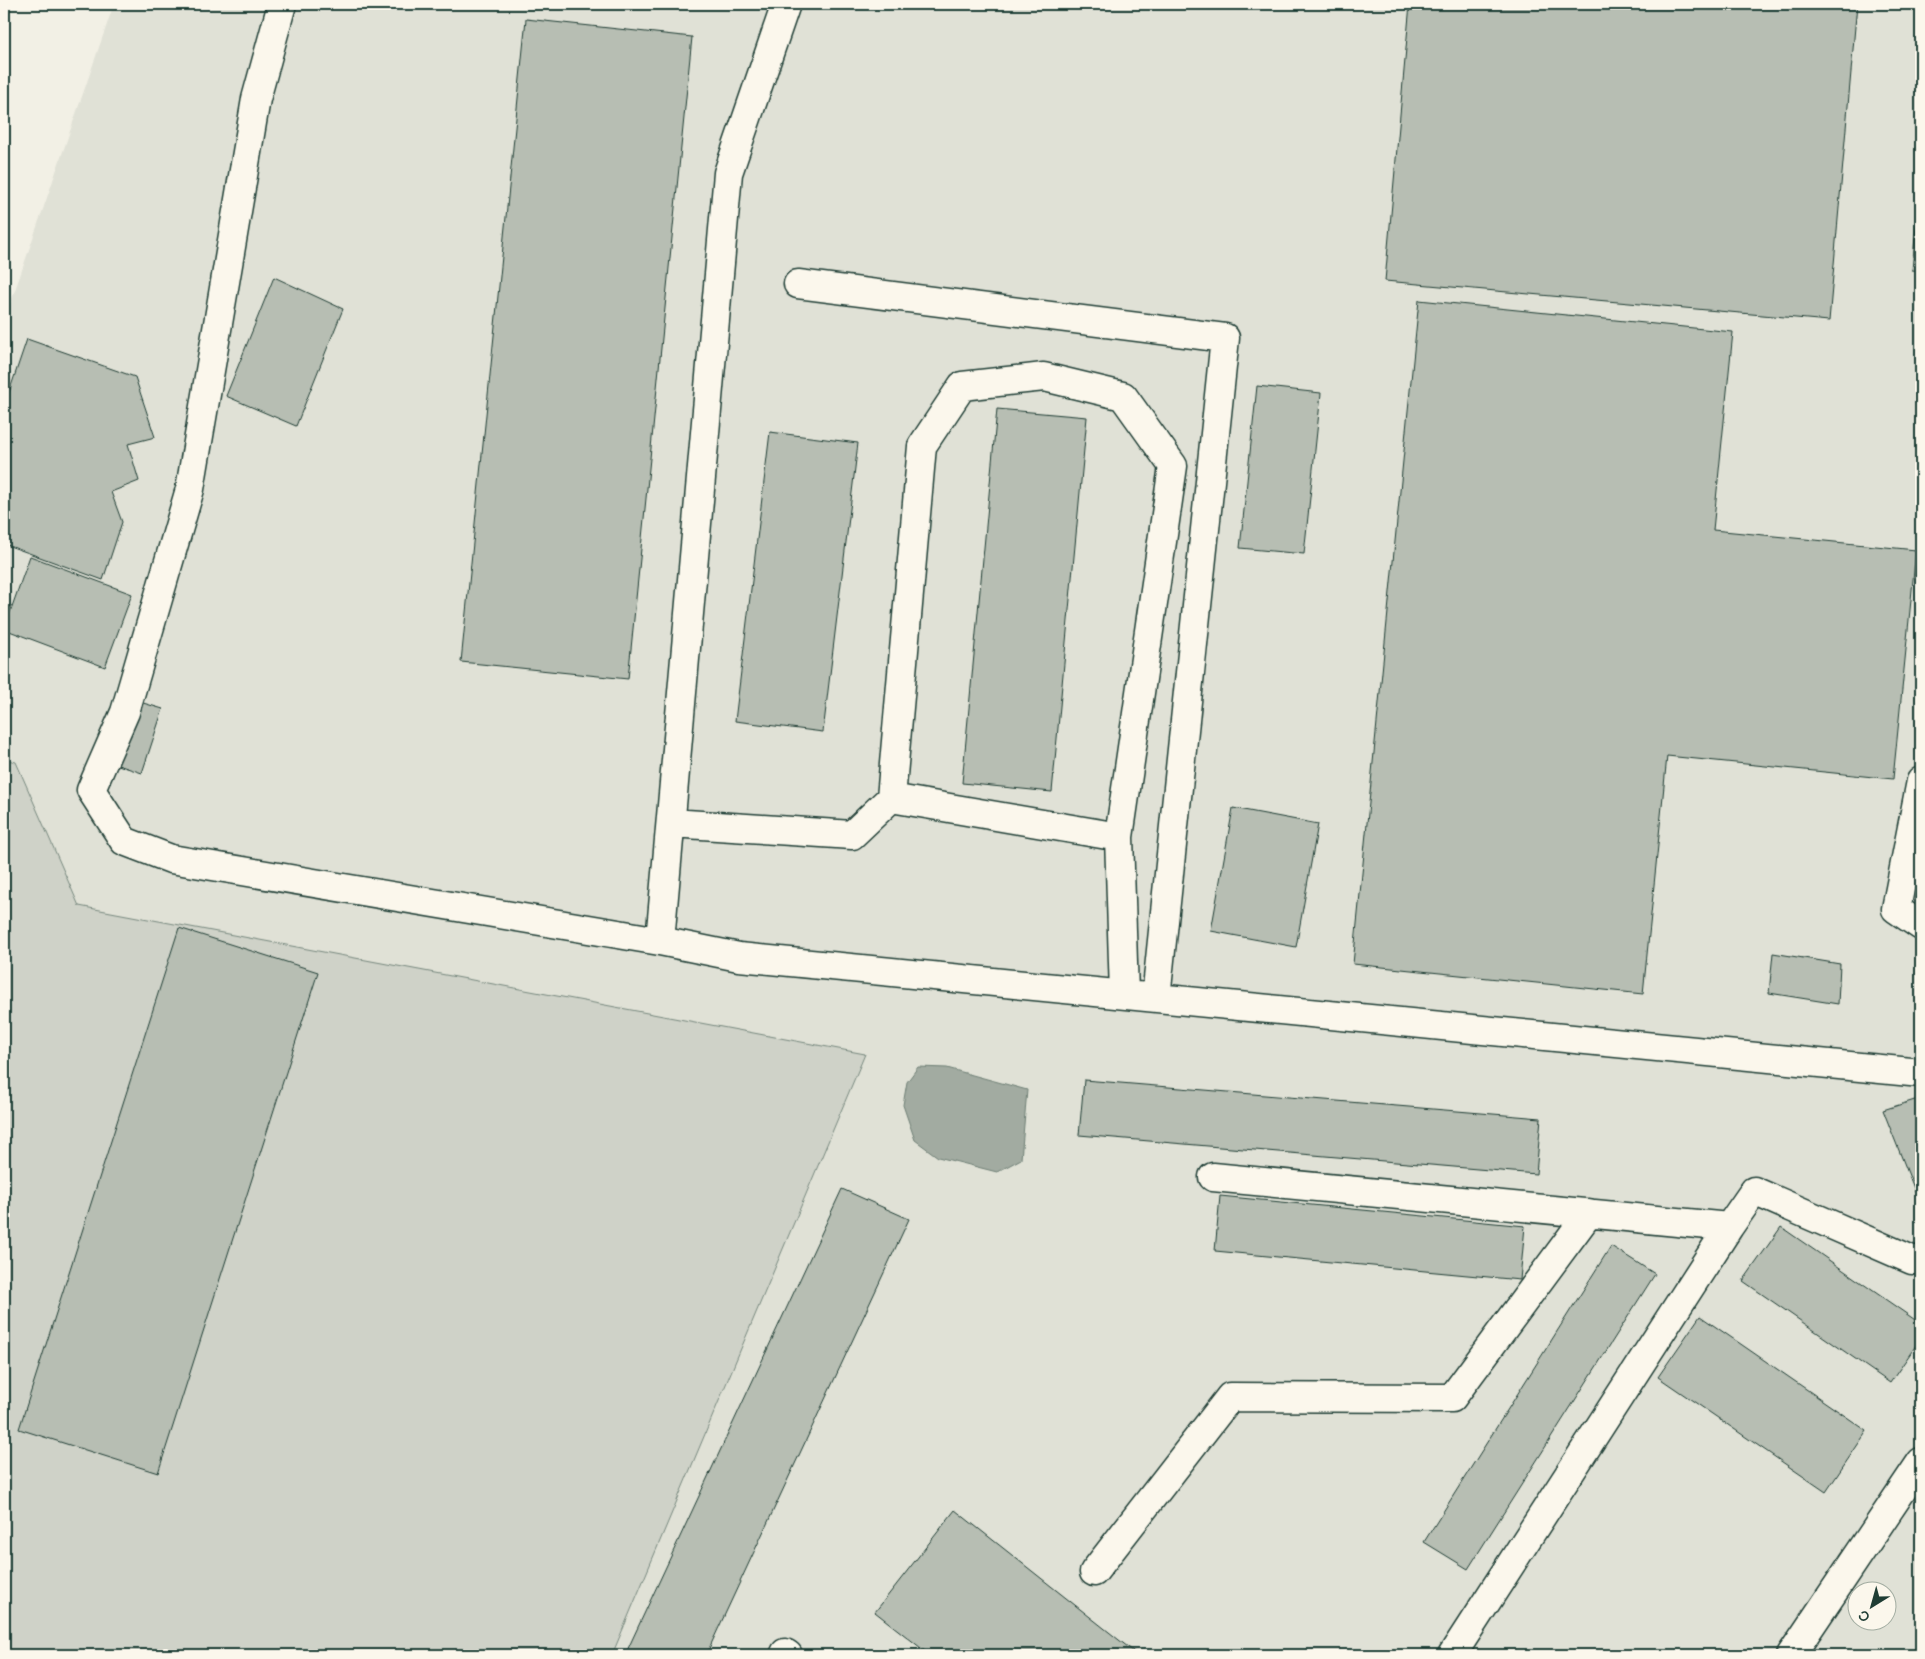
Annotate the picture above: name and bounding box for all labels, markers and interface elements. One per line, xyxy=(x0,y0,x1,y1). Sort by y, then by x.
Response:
north arrow xyxy=(1848,1582,1898,1632)
text: С xyxy=(1855,1606,1873,1626)

